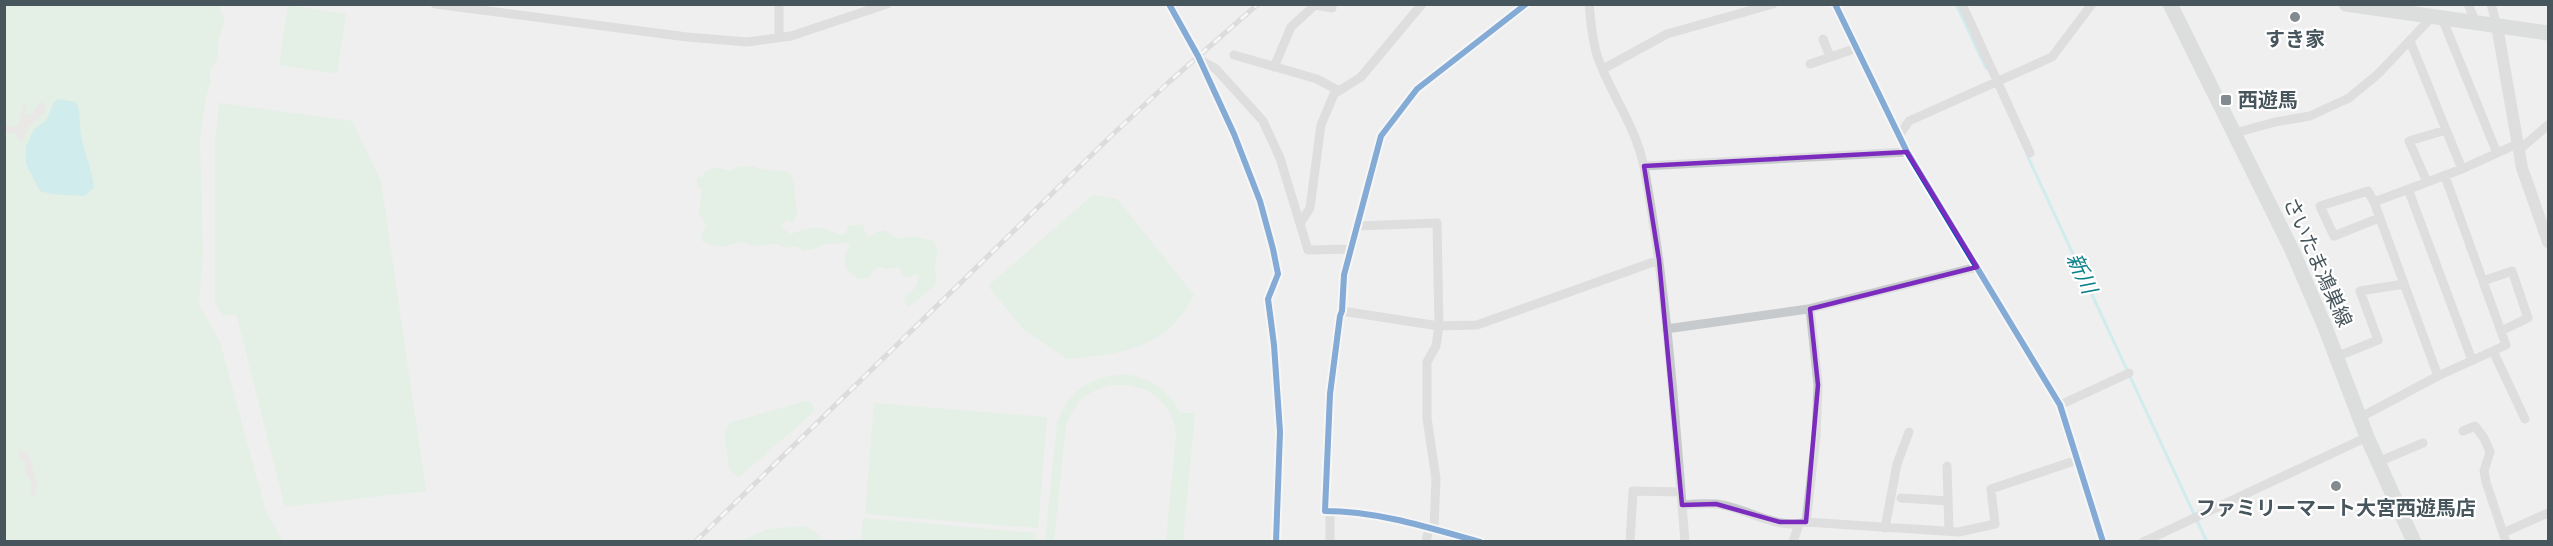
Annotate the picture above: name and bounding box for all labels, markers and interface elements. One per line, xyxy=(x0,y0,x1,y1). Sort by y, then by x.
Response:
marker: すき家 xyxy=(2288,10,2302,24)
place label: すき家 xyxy=(2265,27,2325,51)
place label: 西遊馬 xyxy=(2238,88,2298,112)
marker: 西遊馬 xyxy=(2219,93,2233,107)
street label: さいたま鴻巣線 xyxy=(2279,193,2357,331)
water label: 新川 xyxy=(2062,249,2103,299)
marker: ファミリーマート大宮西遊馬店 xyxy=(2329,479,2343,493)
place label: ファミリーマート大宮西遊馬店 xyxy=(2196,496,2476,520)

